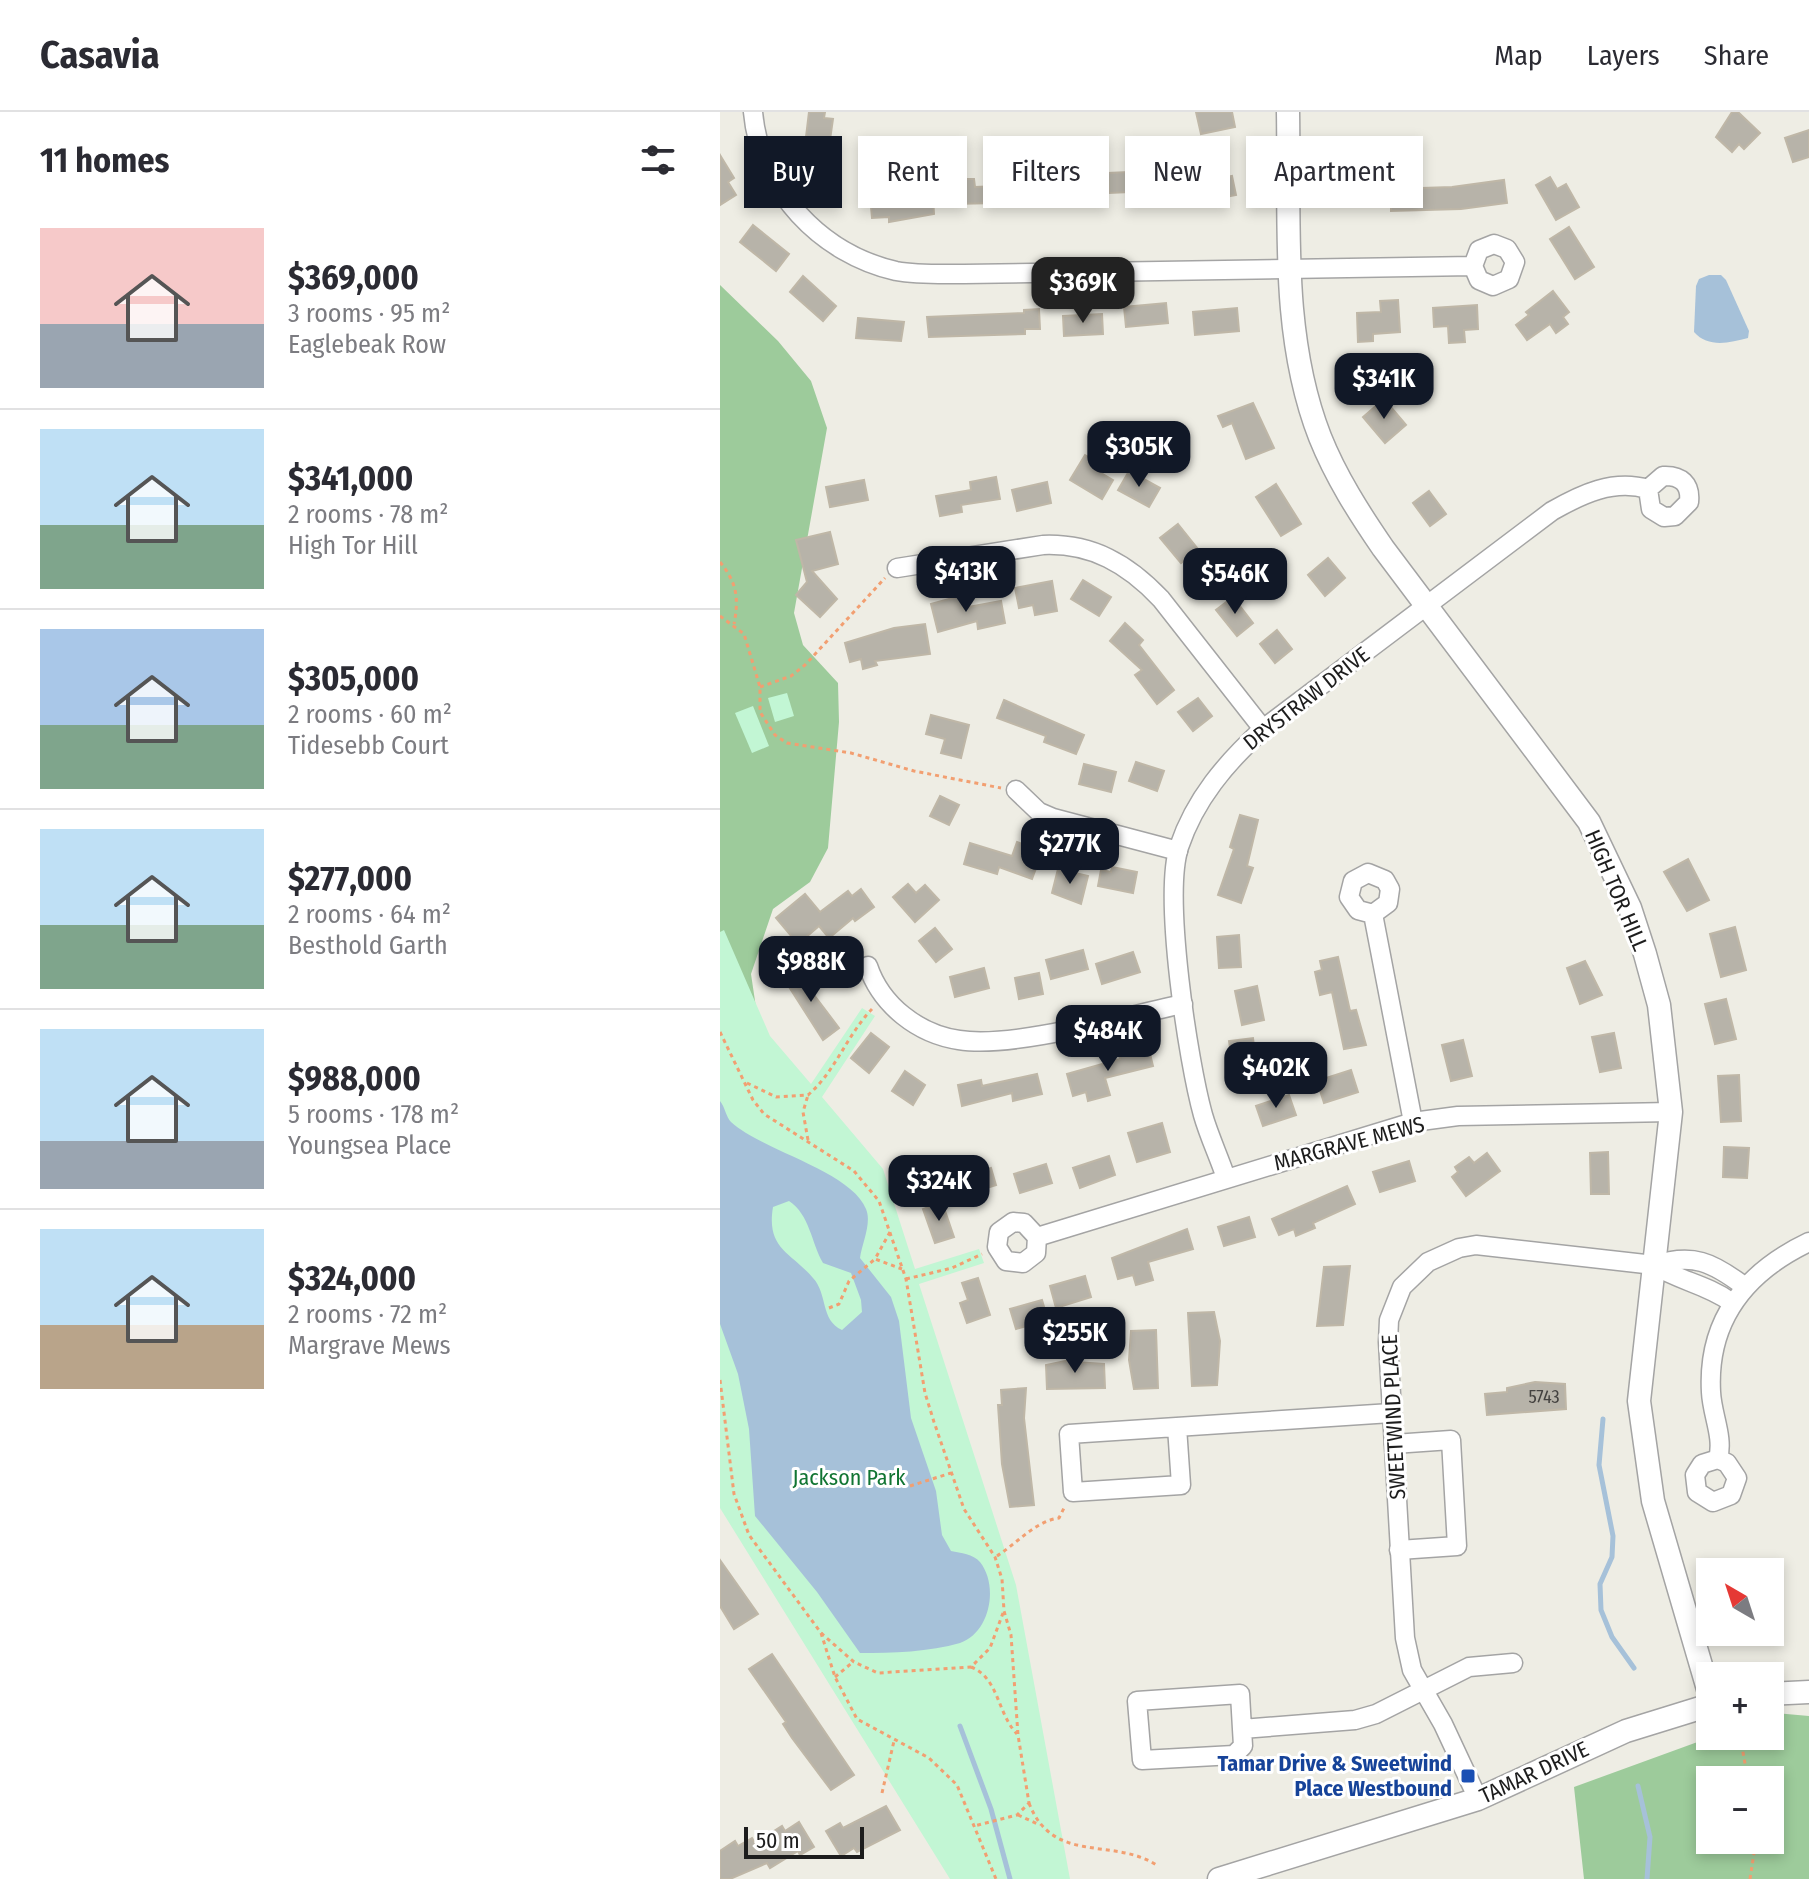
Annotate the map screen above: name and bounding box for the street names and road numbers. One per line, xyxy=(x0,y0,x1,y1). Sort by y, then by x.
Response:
street label: DRYSTRAW DRIVE xyxy=(1238,641,1375,756)
street label: HIGH TOR HILL xyxy=(1579,825,1654,955)
street label: MARGRAVE MEWS xyxy=(1271,1110,1427,1177)
street label: SWEETWIND PLACE xyxy=(1376,1334,1411,1500)
street label: TAMAR DRIVE xyxy=(1475,1735,1593,1809)

